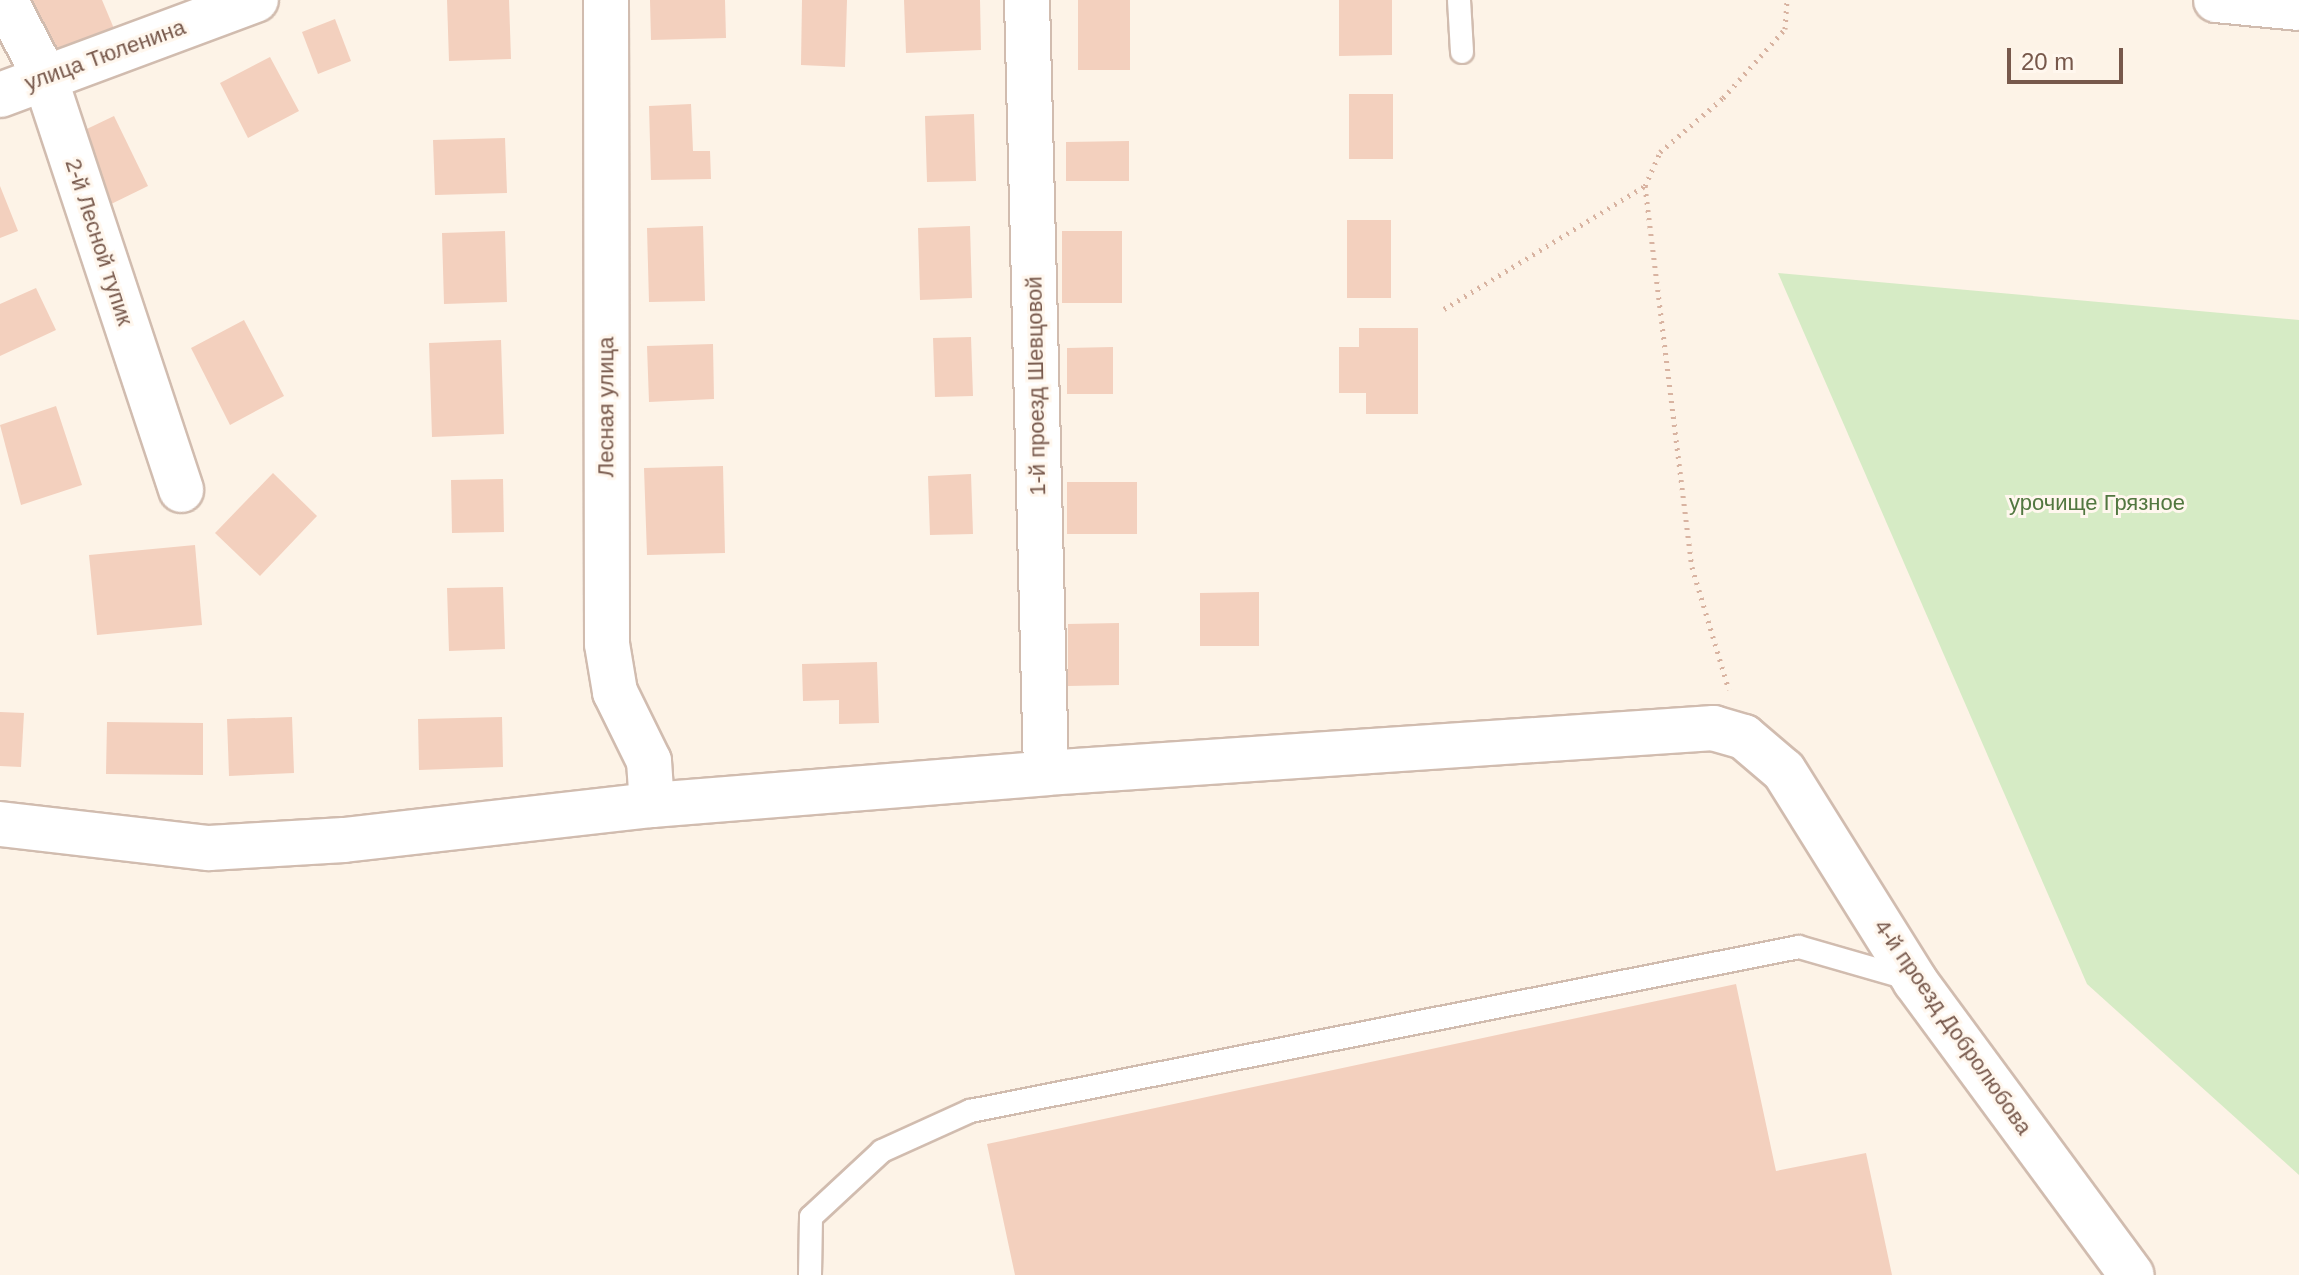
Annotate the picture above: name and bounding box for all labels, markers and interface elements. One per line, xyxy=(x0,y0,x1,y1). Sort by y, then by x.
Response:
street label: улица Тюленина xyxy=(21,14,189,96)
scale bar xyxy=(2011,32,2127,82)
text: 20 m xyxy=(2021,48,2074,75)
street label: 2-й Лесной тупик xyxy=(60,155,138,329)
street label: 1-й проезд Шевцовой xyxy=(1021,276,1051,496)
street label: Лесная улица xyxy=(593,337,619,477)
park label: урочище Грязное xyxy=(2009,490,2185,516)
street label: 4-й проезд Добролюбова xyxy=(1869,914,2037,1140)

